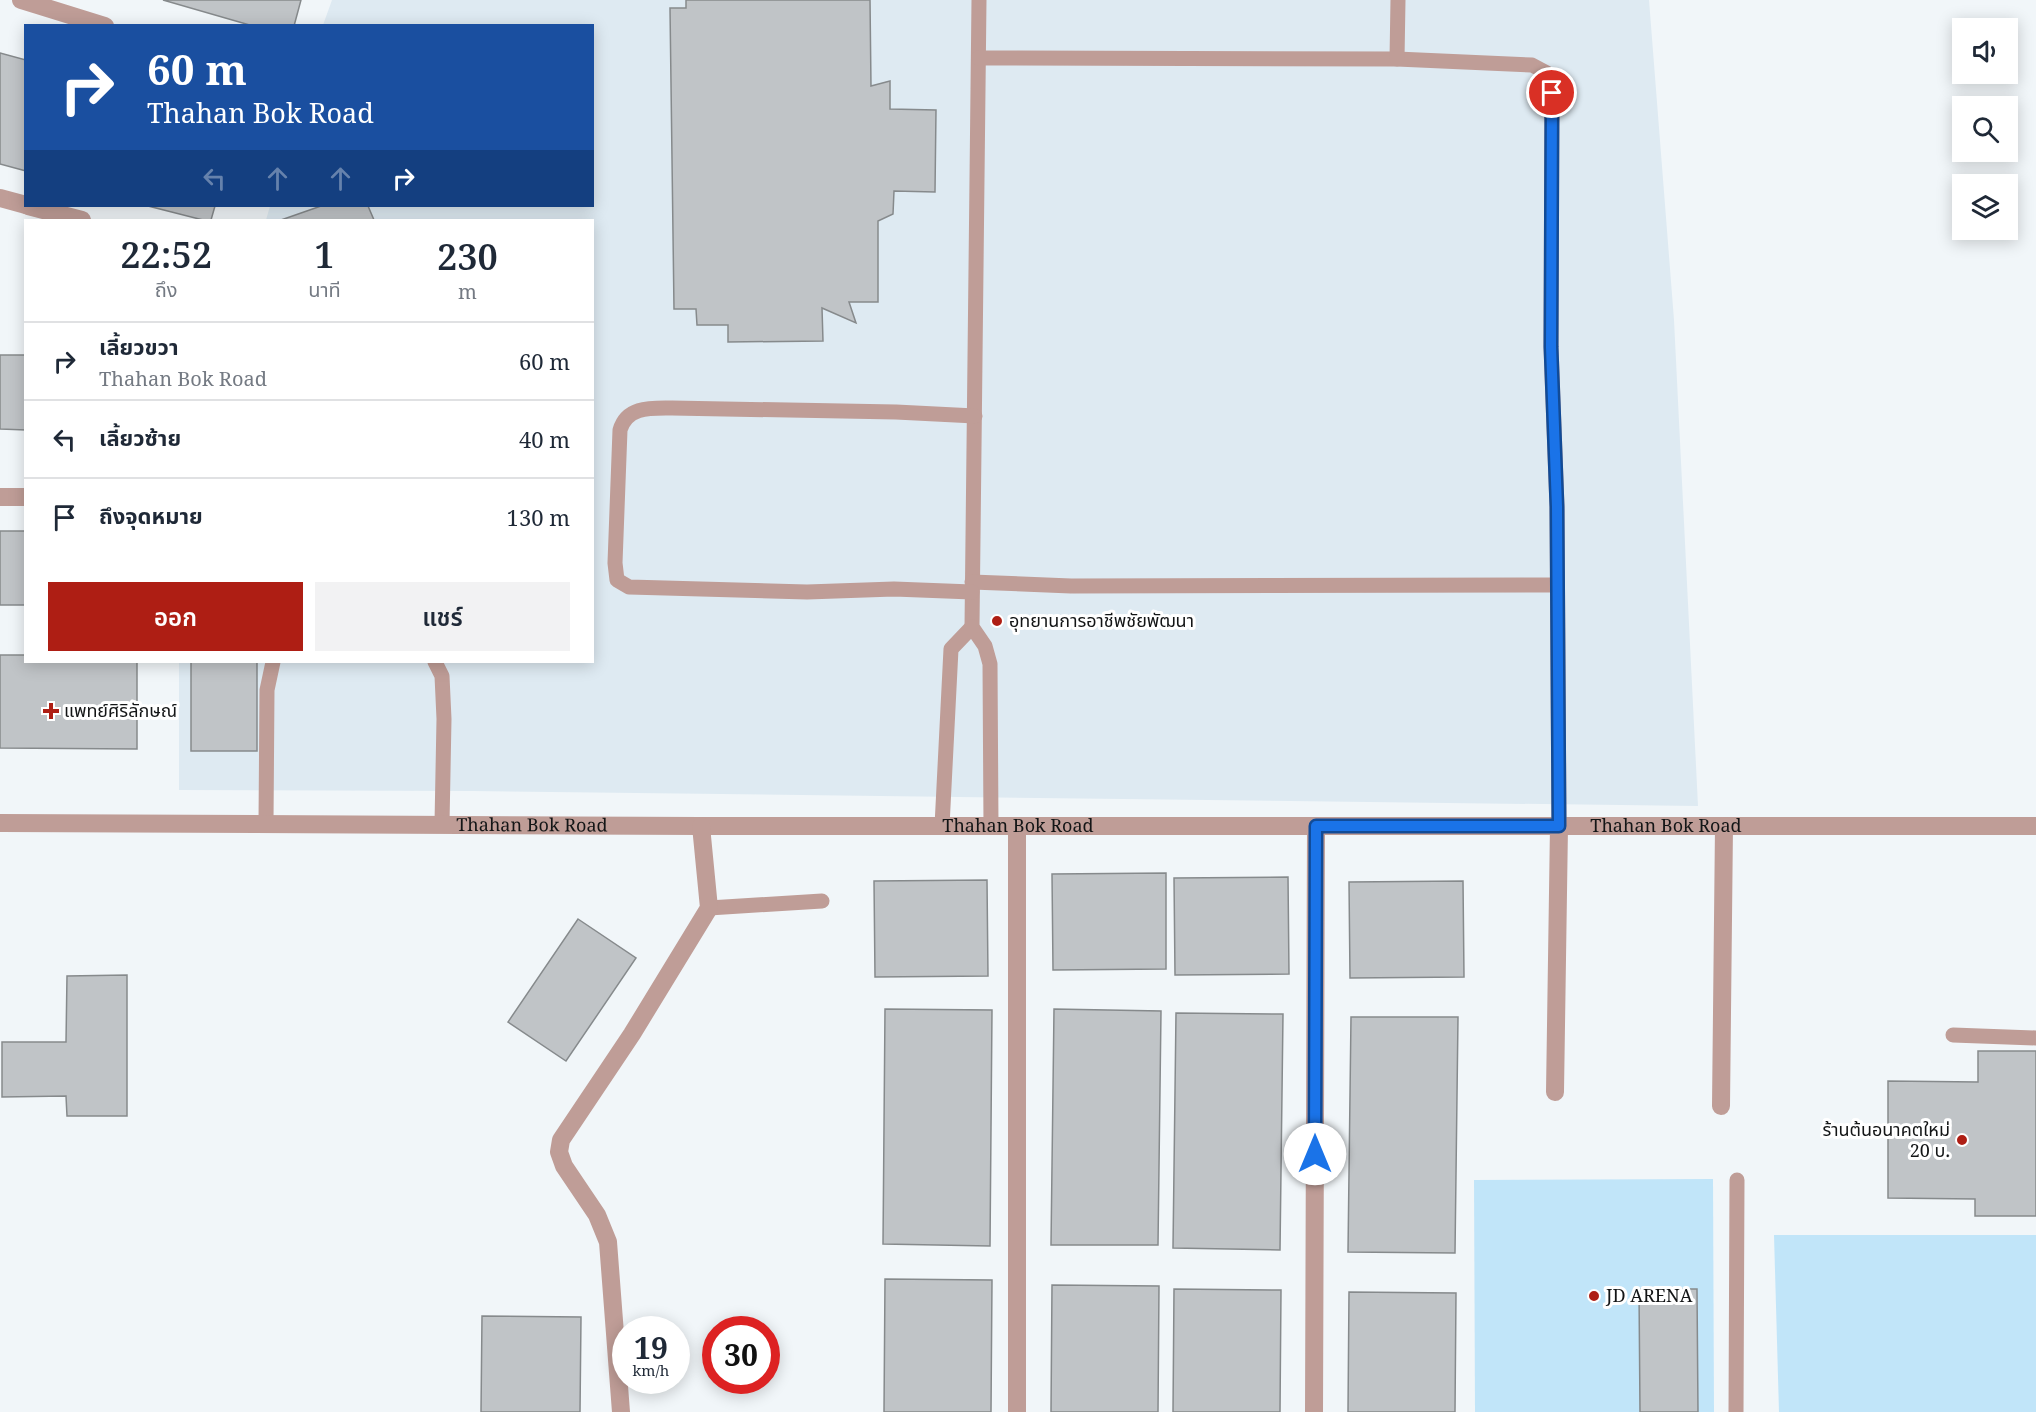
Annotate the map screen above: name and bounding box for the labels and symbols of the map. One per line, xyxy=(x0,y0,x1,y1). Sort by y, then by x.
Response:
pin xyxy=(1526,67,1577,118)
place label: อุทยานการอาชีพชัยพัฒนา xyxy=(1009,608,1194,632)
marker: อุทยานการอาชีพชัยพัฒนา xyxy=(990,614,1004,628)
place label: แพทย์ศิริลักษณ์ xyxy=(64,698,177,722)
marker: แพทย์ศิริลักษณ์ xyxy=(42,702,60,720)
street label: Thahan Bok Road xyxy=(456,812,608,837)
street label: Thahan Bok Road xyxy=(942,813,1094,837)
street label: Thahan Bok Road xyxy=(1590,813,1742,837)
place label: ร้านต้นอนาคตใหม่ 20 บ. xyxy=(1822,1117,1950,1162)
position arrow xyxy=(1283,1122,1347,1186)
marker: ร้านต้นอนาคตใหม่ 20 บ. xyxy=(1955,1133,1969,1147)
place label: JD ARENA xyxy=(1605,1283,1693,1307)
marker: JD ARENA xyxy=(1587,1289,1601,1303)
speed limit sign: 30 xyxy=(702,1316,780,1394)

